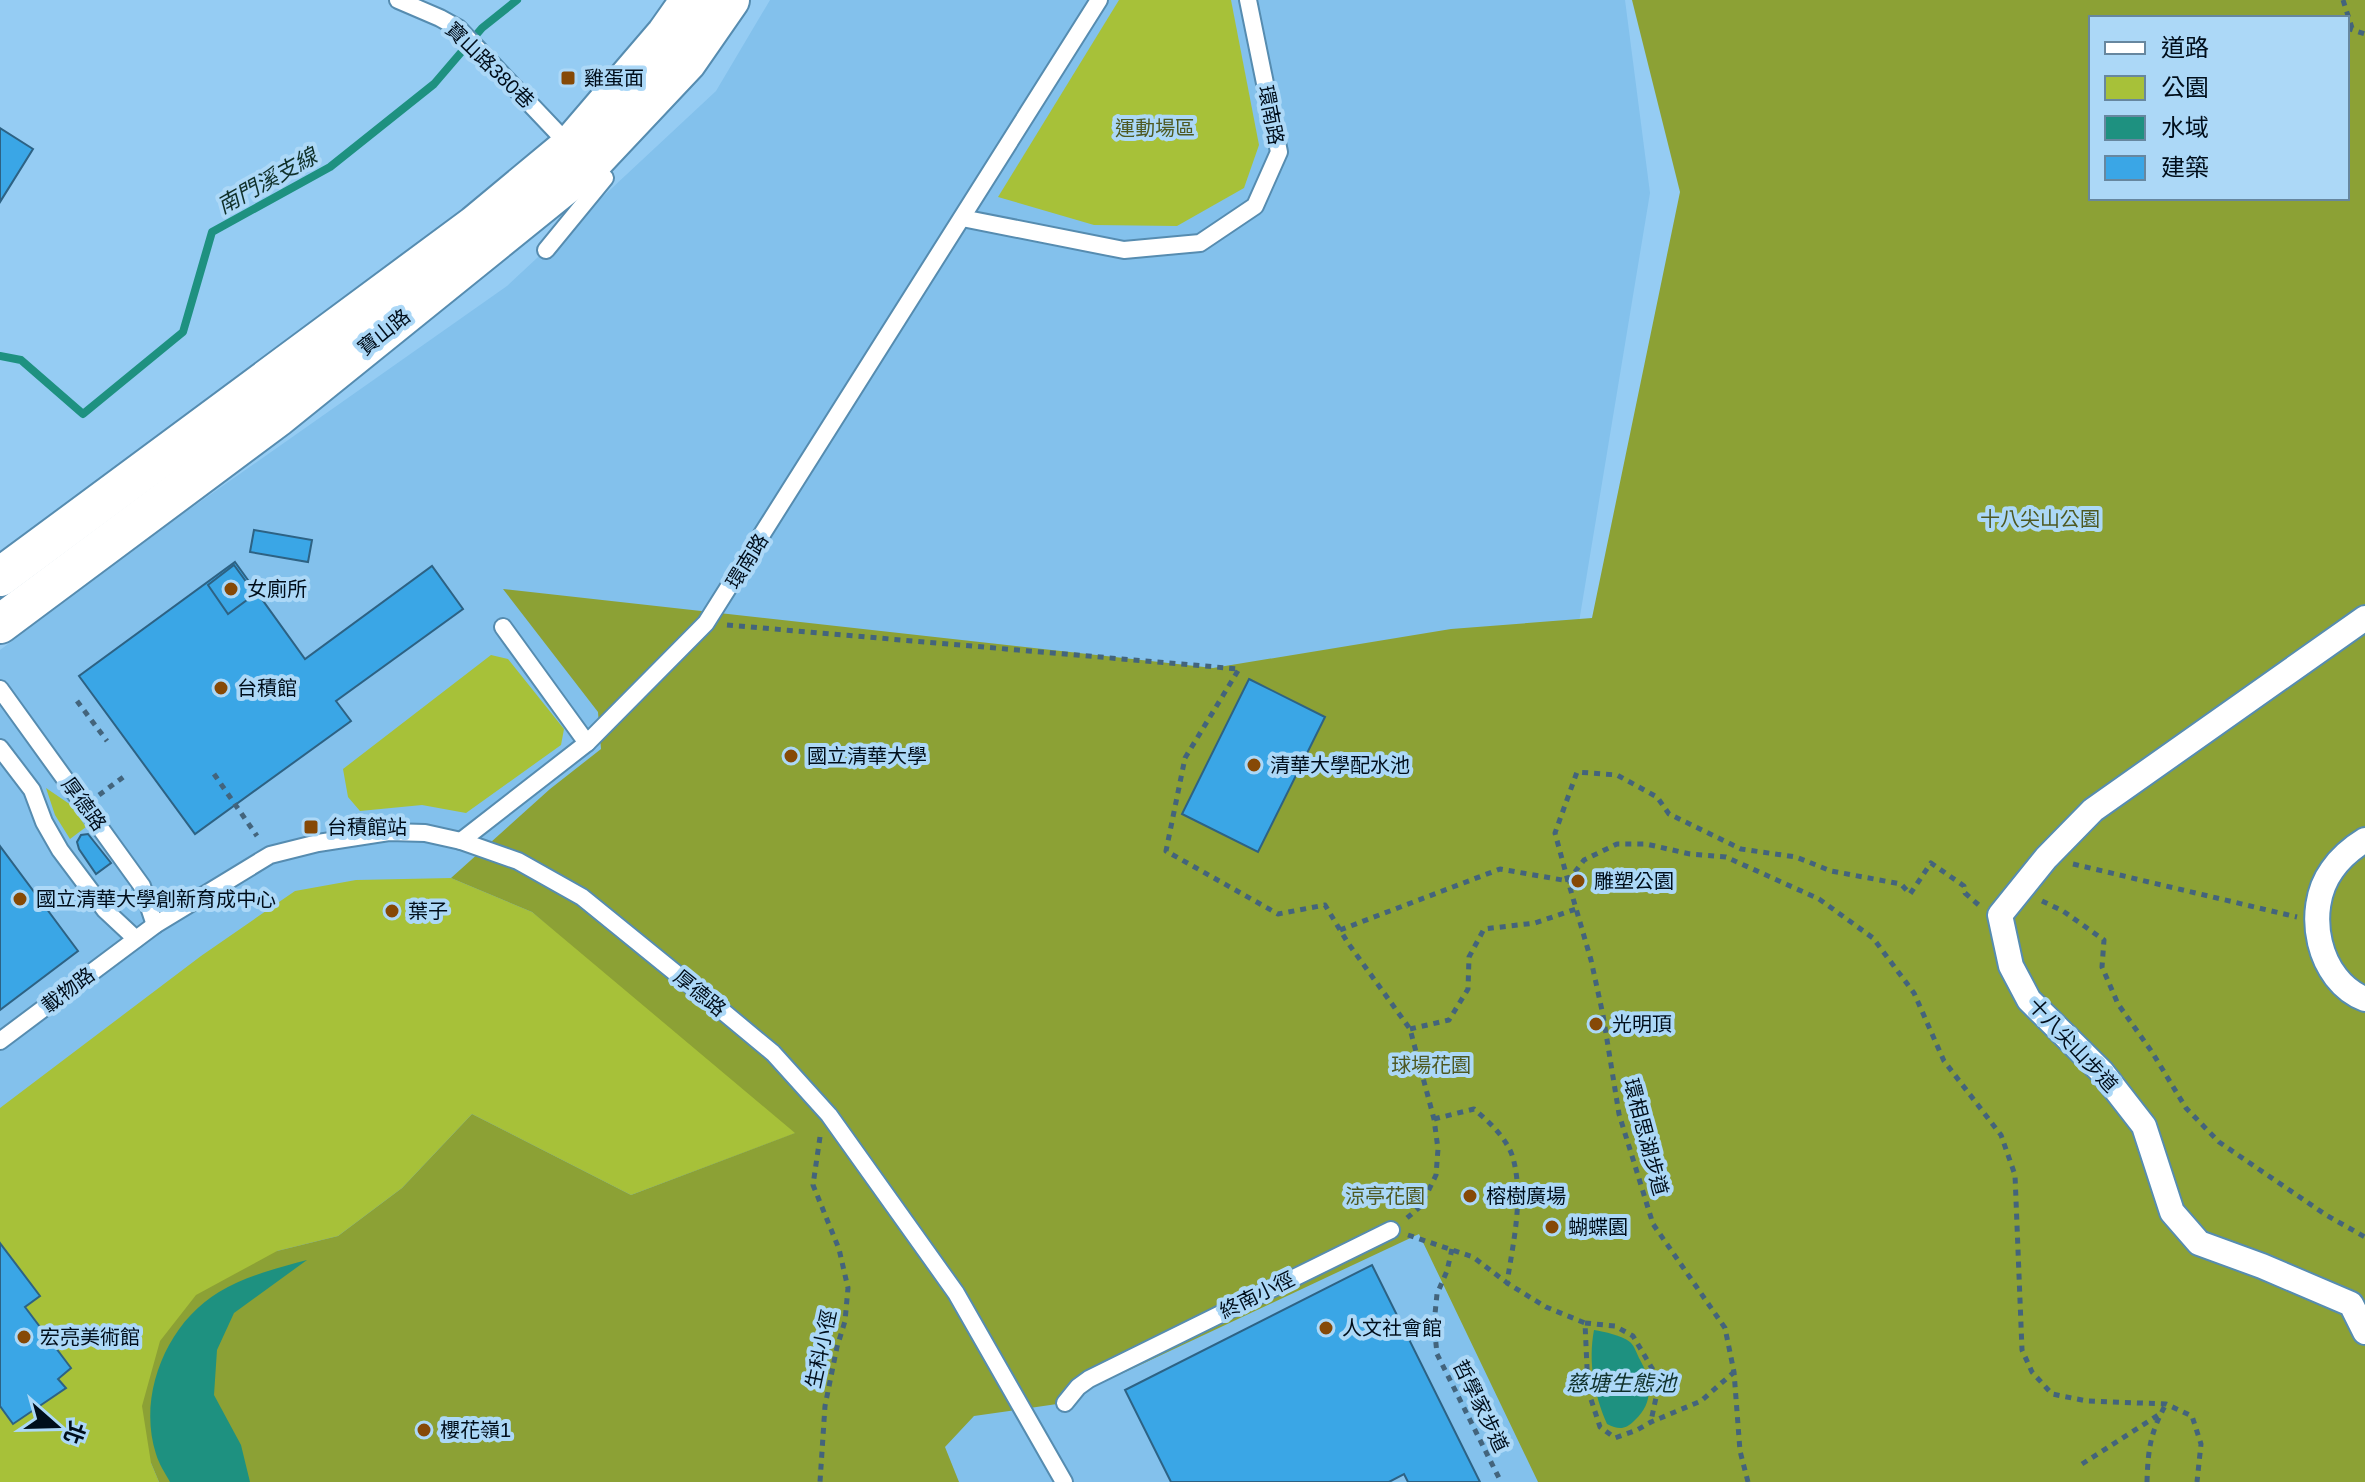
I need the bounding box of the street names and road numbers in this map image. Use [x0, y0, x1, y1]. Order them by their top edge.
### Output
street label: 寶山路380巷 [442, 18, 538, 112]
street label: 環南路 [1254, 83, 1288, 147]
street label: 寶山路 [354, 305, 414, 359]
street label: 環南路 [722, 530, 772, 592]
street label: 厚德路 [57, 773, 111, 835]
street label: 載物路 [37, 963, 99, 1017]
street label: 厚德路 [670, 966, 730, 1020]
street label: 十八尖山步道 [2024, 994, 2122, 1096]
street label: 環相思湖步道 [1620, 1076, 1672, 1198]
street label: 終南小徑 [1216, 1268, 1298, 1322]
street label: 生科小徑 [802, 1308, 840, 1390]
street label: 哲學家步道 [1449, 1356, 1513, 1456]

